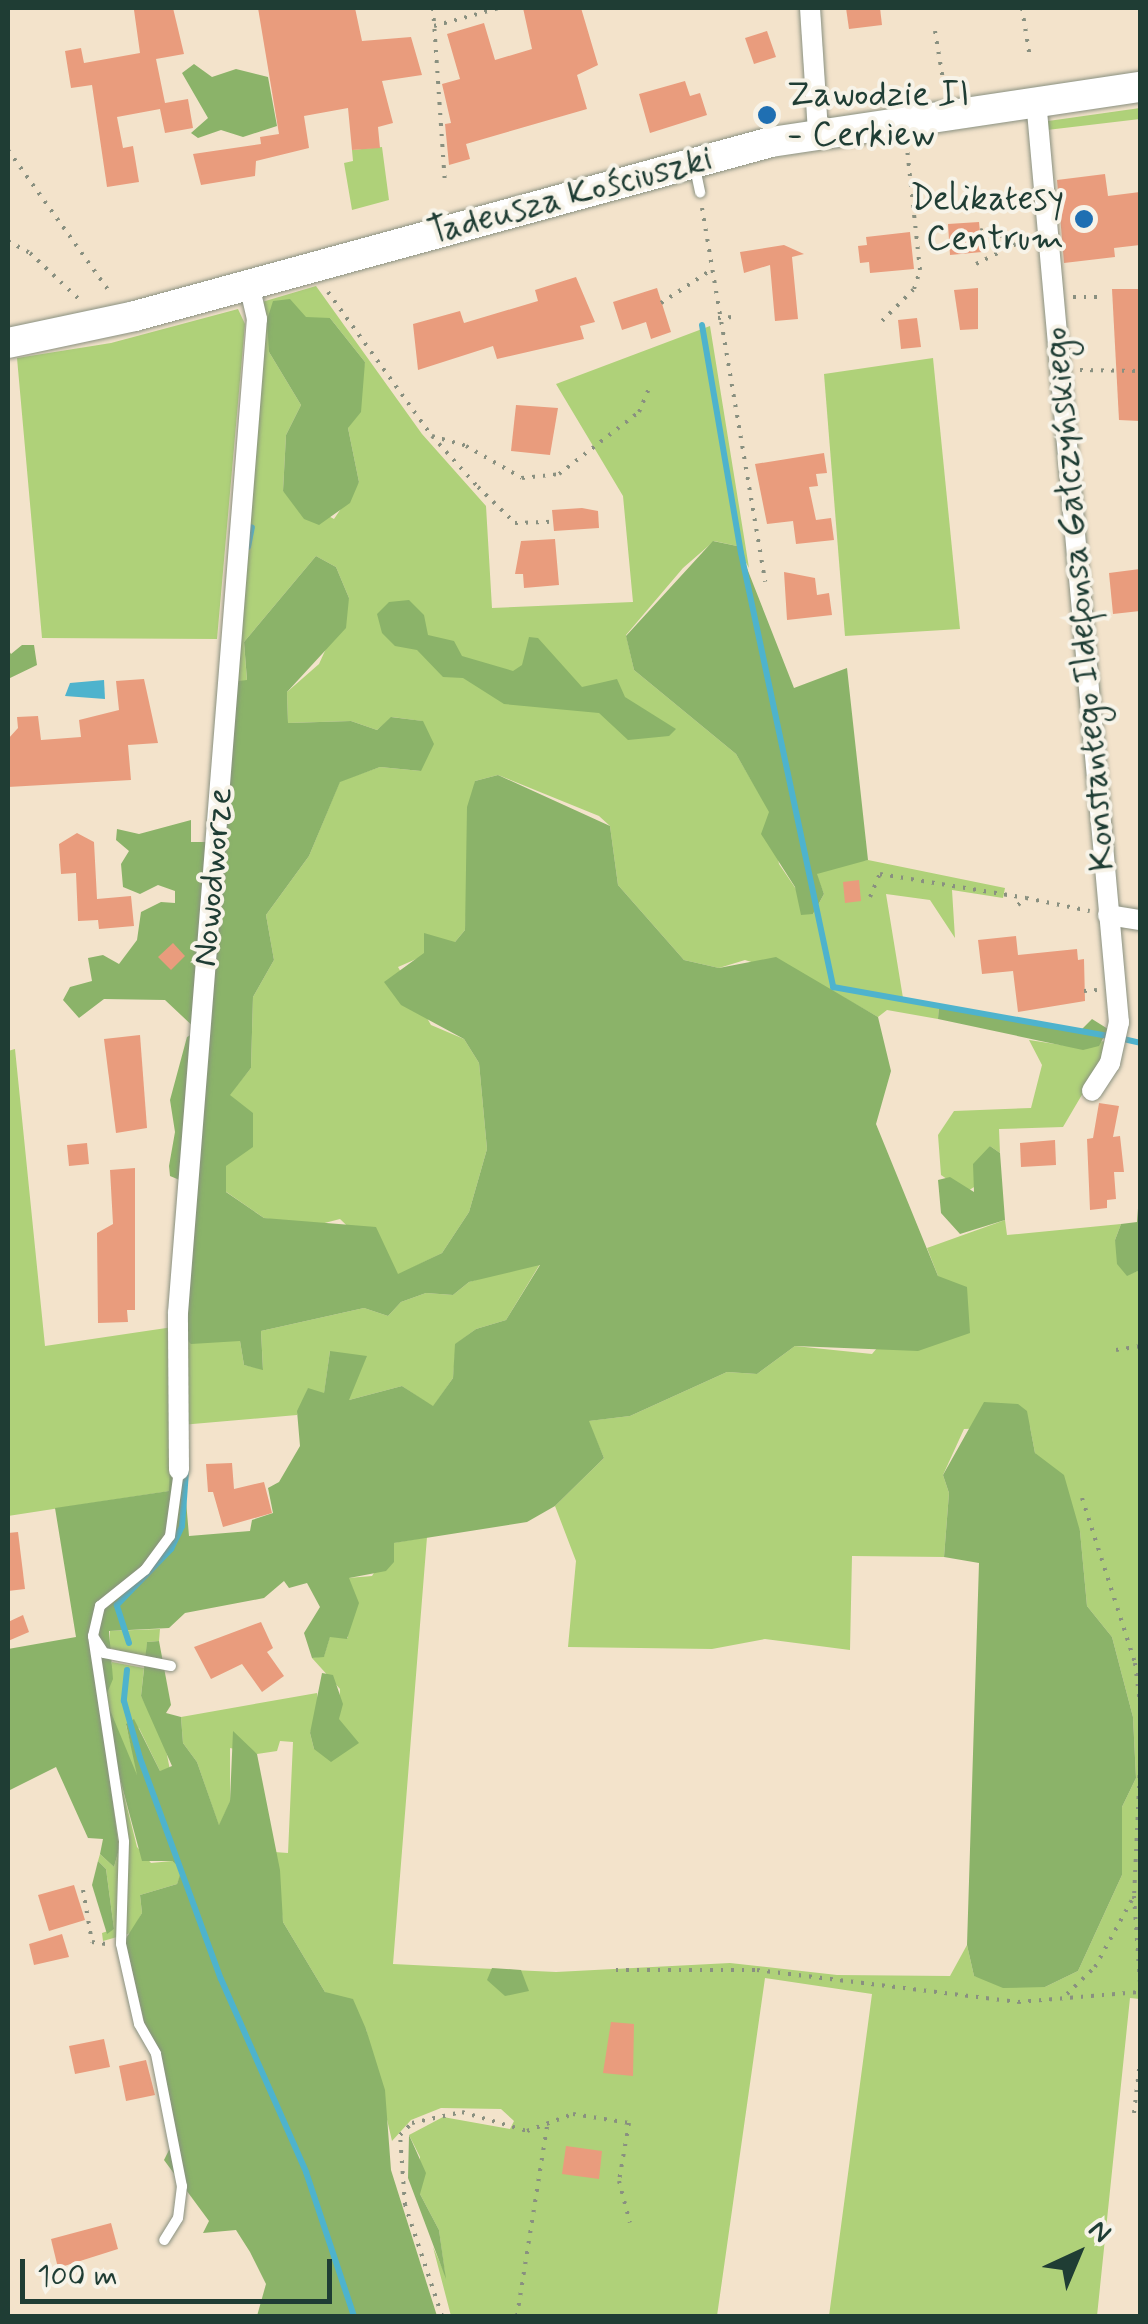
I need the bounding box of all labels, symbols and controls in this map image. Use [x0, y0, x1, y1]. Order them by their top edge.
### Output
place label: Zawodzie II - Cerkiew [787, 74, 977, 156]
marker: Zawodzie II - Cerkiew [756, 104, 778, 126]
street label: Tadeusza Kościuszki [422, 138, 718, 254]
place label: Delikatesy Centrum [910, 178, 1064, 260]
marker: Delikatesy Centrum [1073, 208, 1095, 230]
street label: Konstantego Ildefonsa Gałczyńskiego [1035, 326, 1125, 872]
street label: Nowodworze [184, 786, 242, 968]
north arrow [1028, 2204, 1128, 2304]
text: N [1080, 2212, 1119, 2252]
scale bar [25, 2239, 338, 2301]
text: 100 m [37, 2257, 118, 2296]

